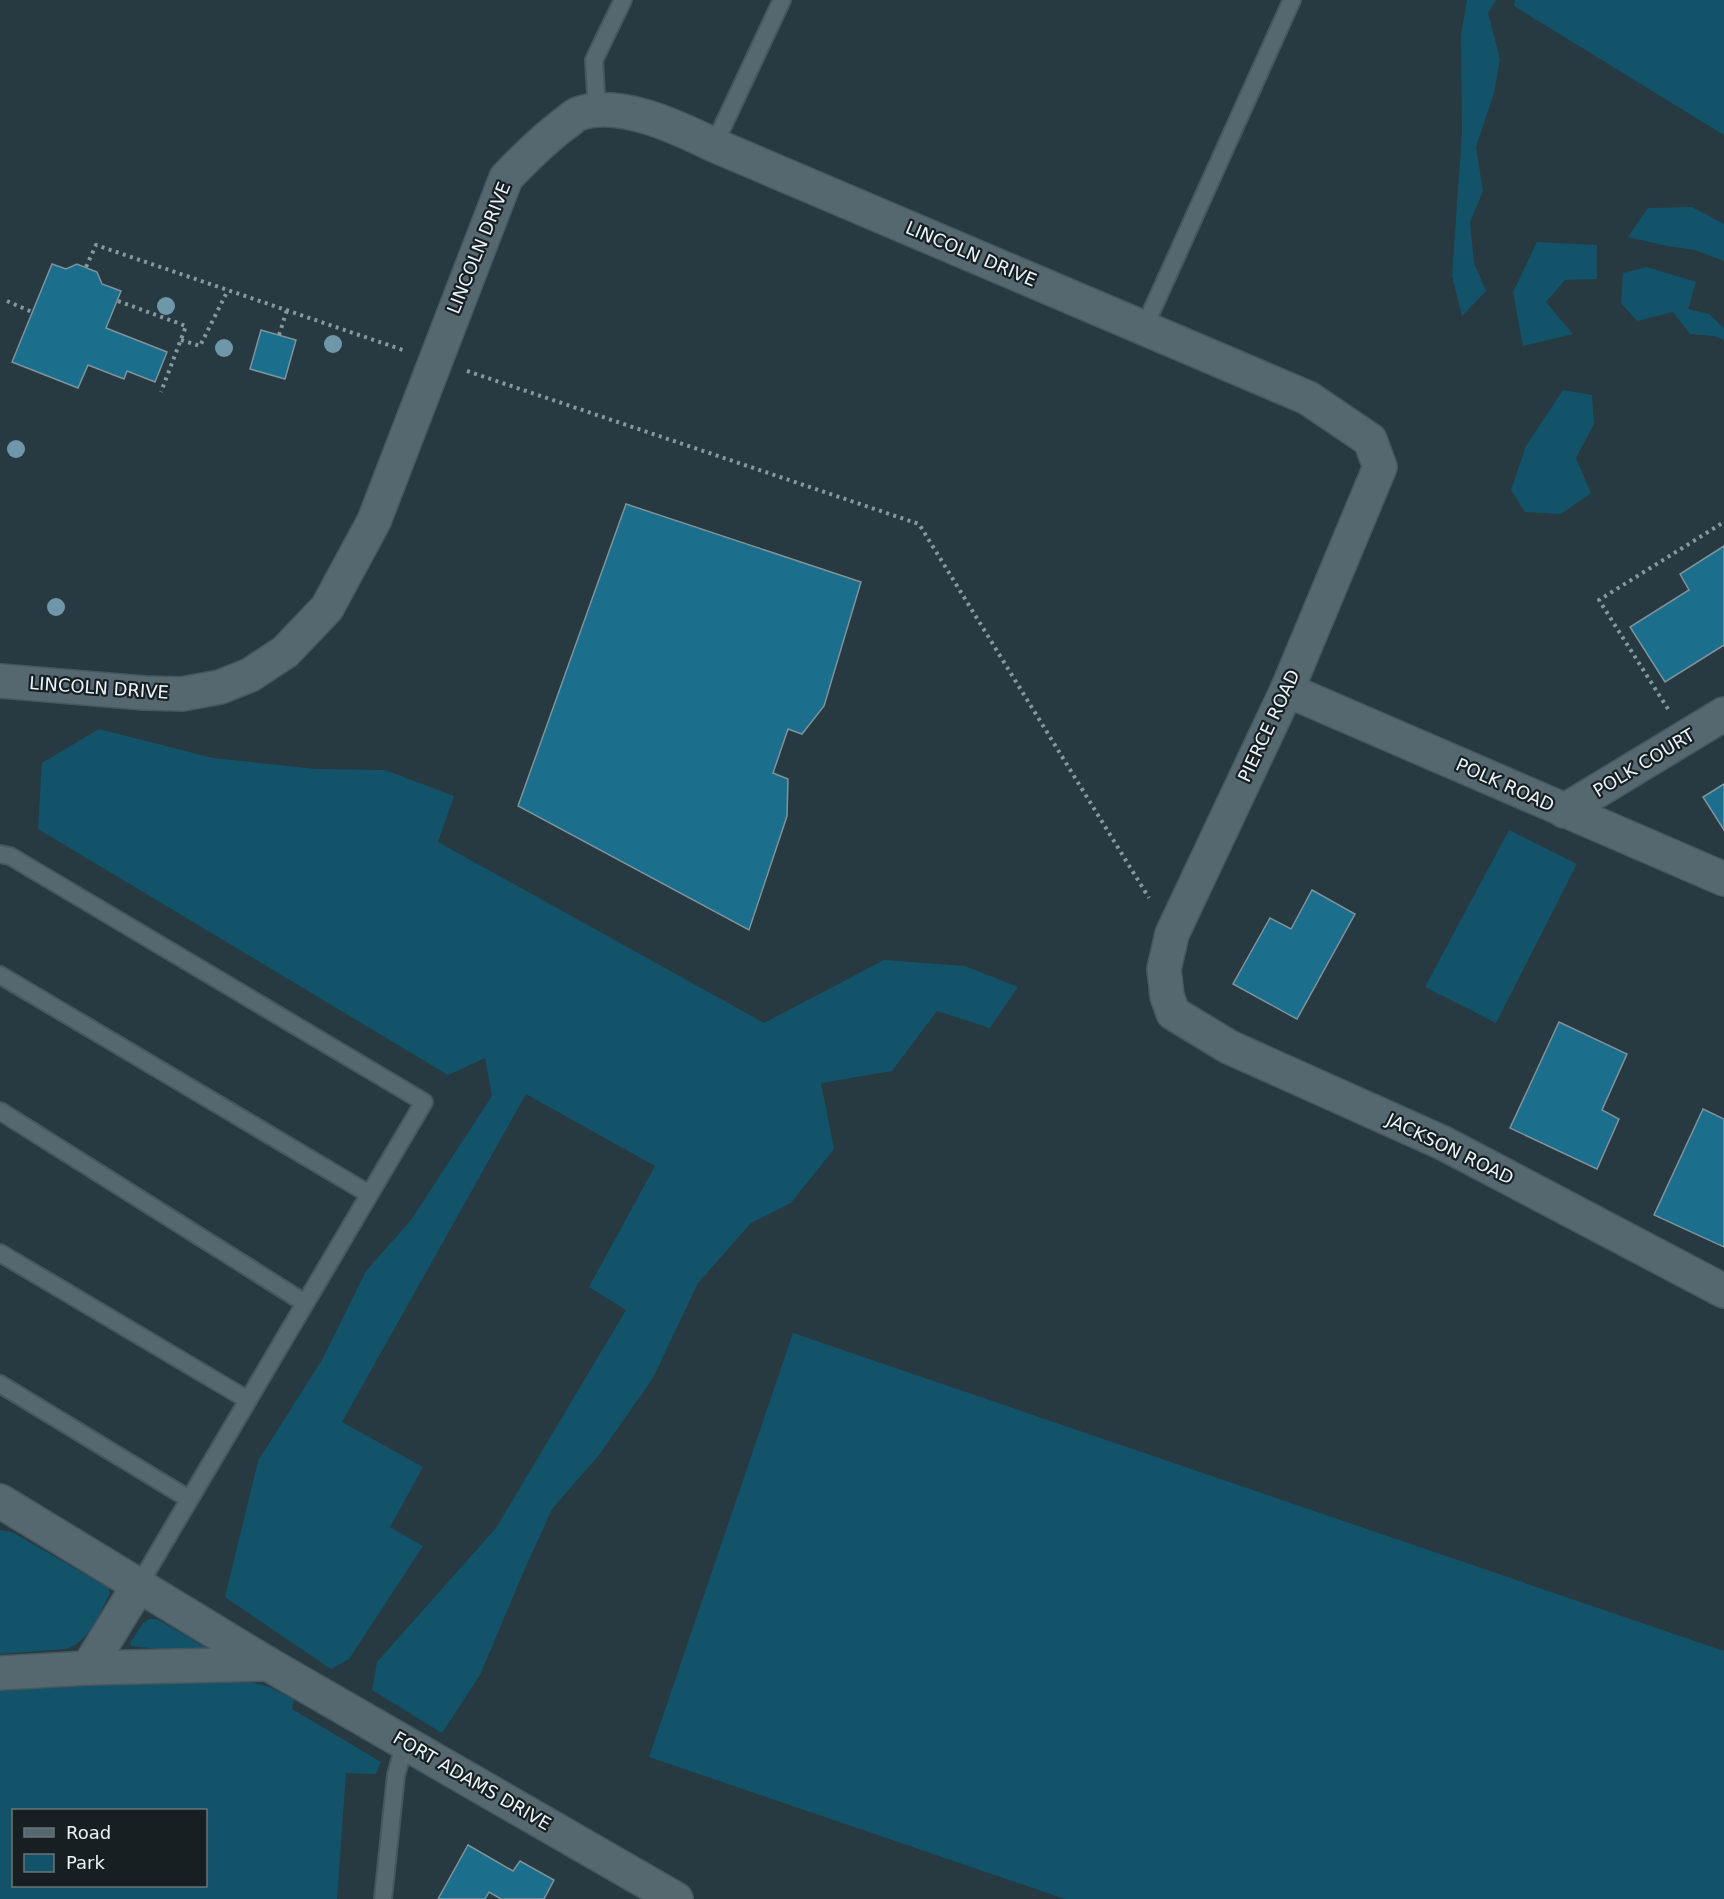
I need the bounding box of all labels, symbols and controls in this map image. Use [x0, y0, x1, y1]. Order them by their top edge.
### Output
street label: LINCOLN DRIVE [443, 179, 515, 317]
street label: LINCOLN DRIVE [903, 216, 1040, 291]
street label: PIERCE ROAD [1233, 666, 1304, 785]
street label: LINCOLN DRIVE [28, 672, 170, 703]
street label: POLK COURT [1589, 724, 1699, 801]
street label: POLK ROAD [1453, 754, 1557, 816]
street label: JACKSON ROAD [1382, 1108, 1517, 1188]
street label: FORT ADAMS DRIVE [390, 1727, 555, 1834]
legend [12, 1809, 207, 1887]
text: Road [66, 1822, 111, 1843]
text: Park [66, 1852, 105, 1873]

